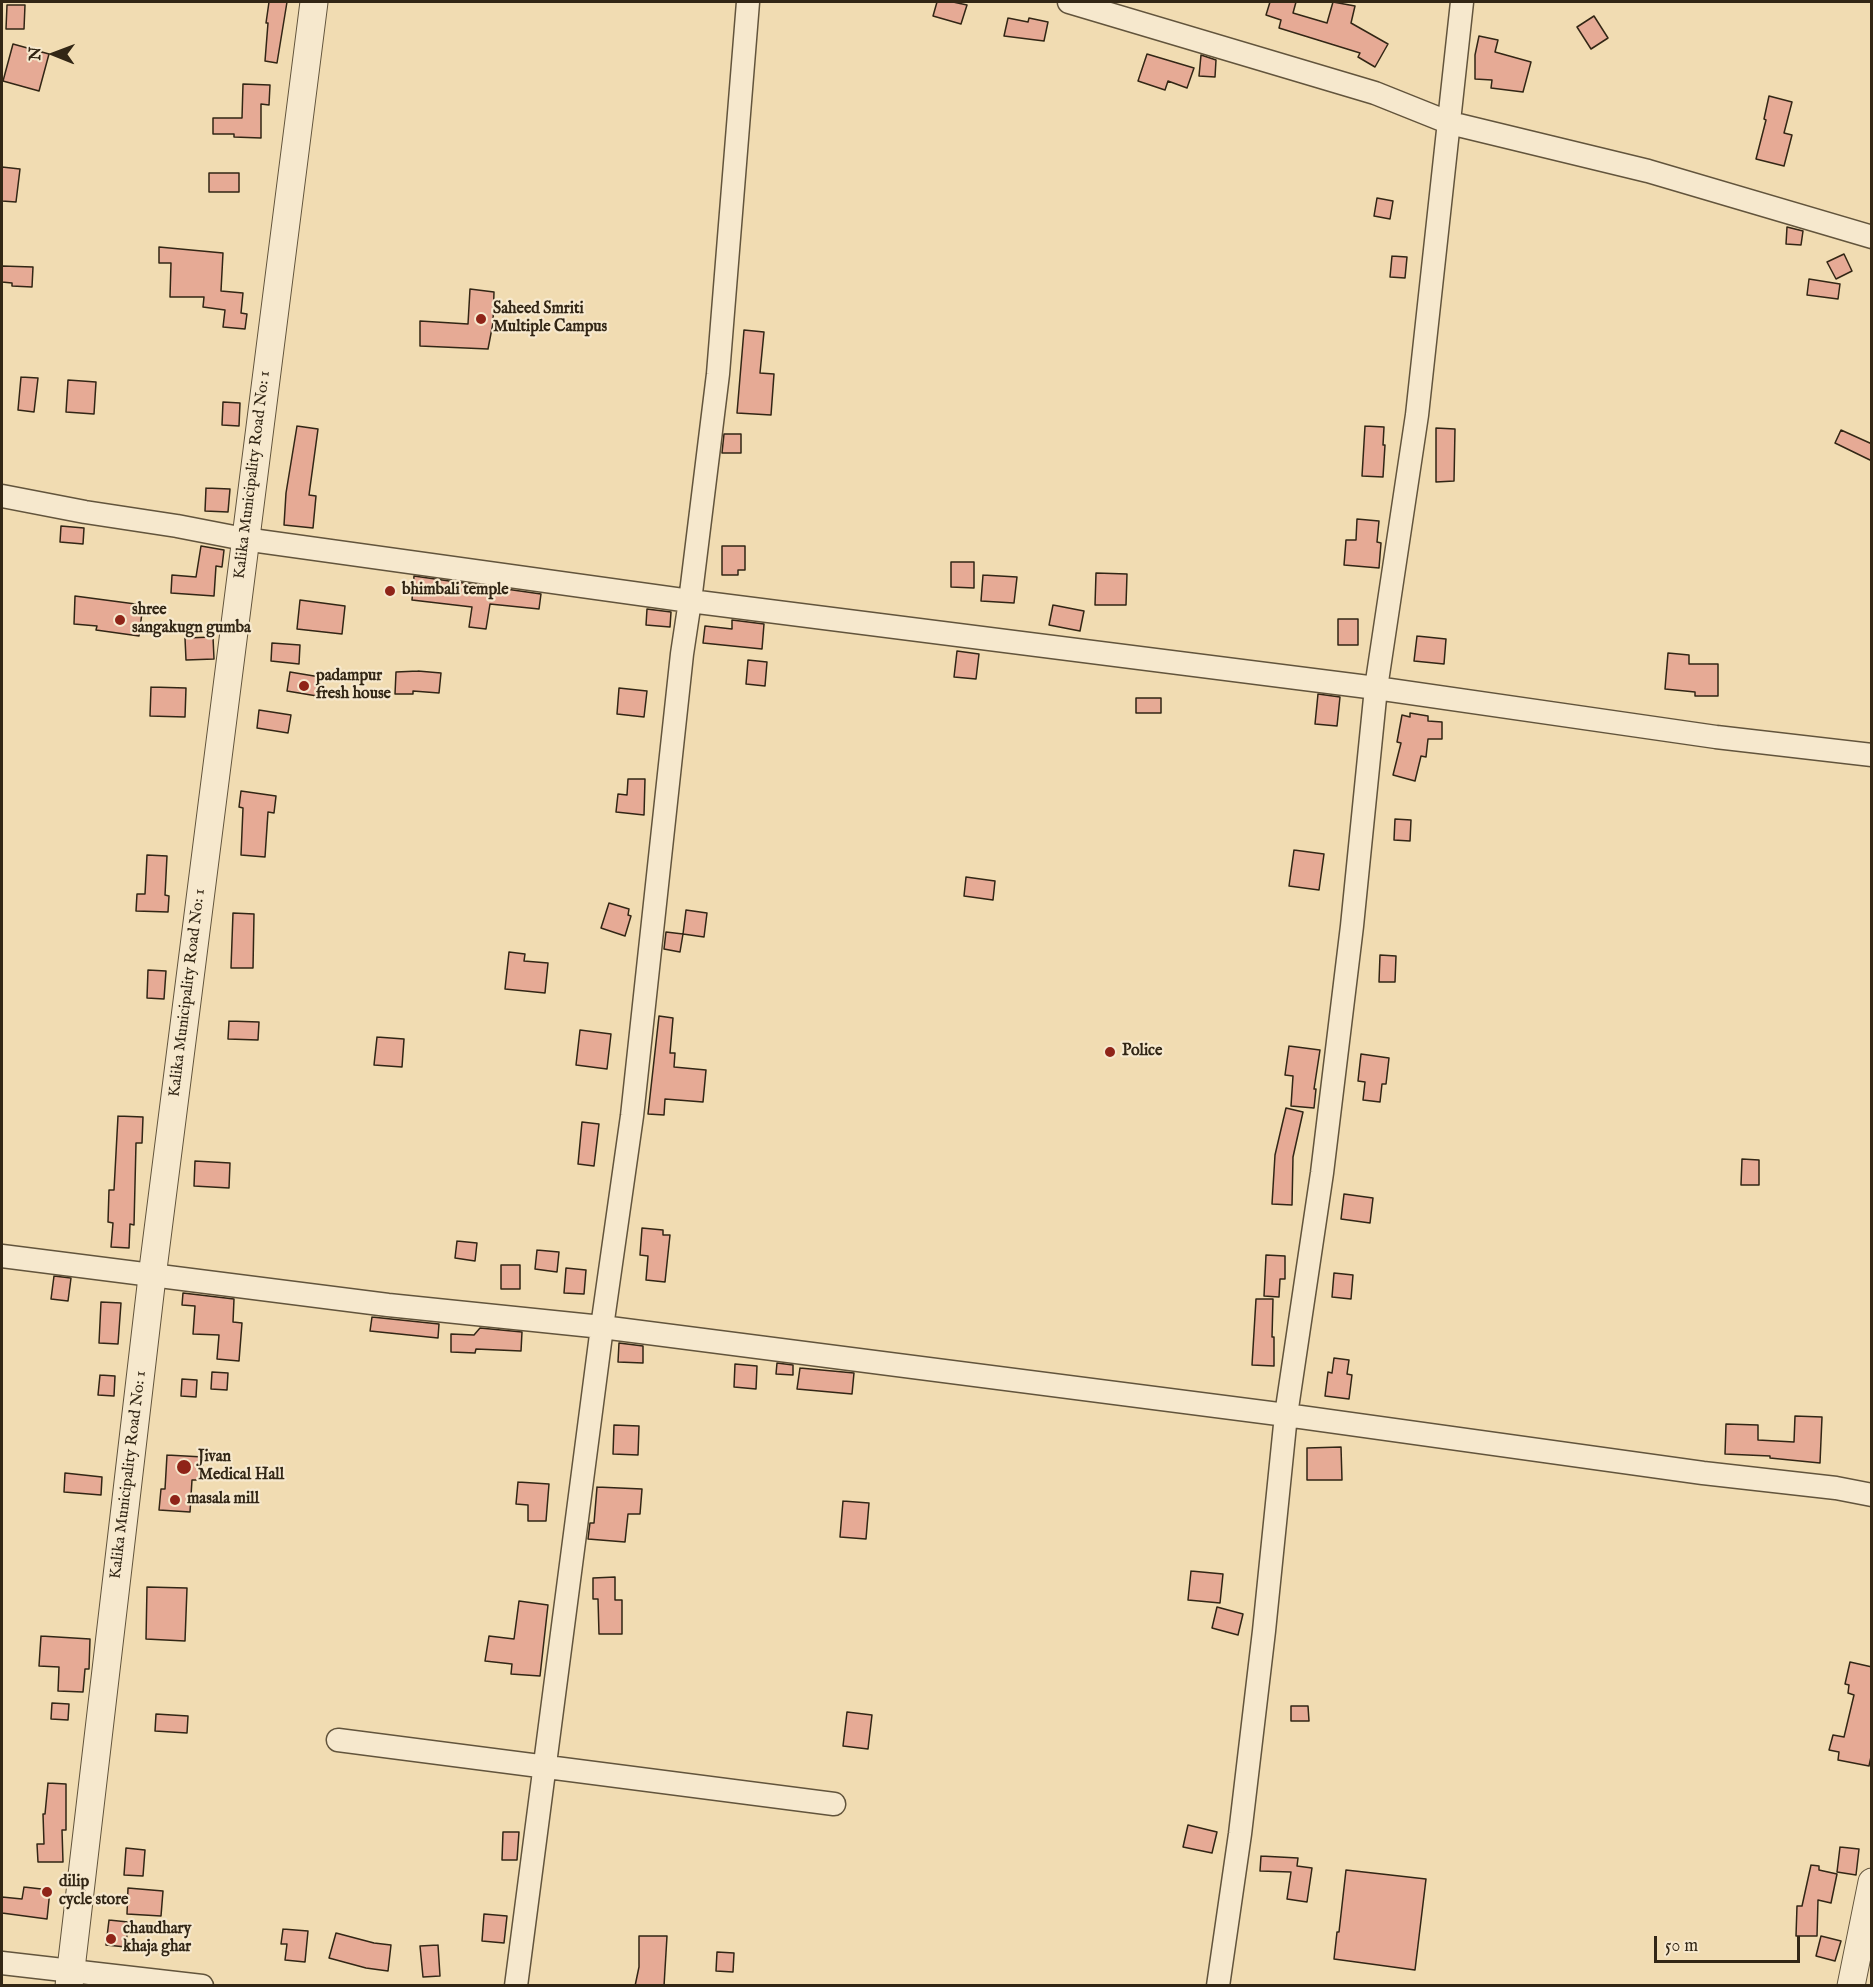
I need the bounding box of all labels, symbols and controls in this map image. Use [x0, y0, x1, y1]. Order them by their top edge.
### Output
north arrow [24, 24, 84, 84]
text: N [26, 47, 46, 61]
place label: Saheed Smriti Multiple Campus [493, 300, 607, 338]
marker: Saheed Smriti Multiple Campus [474, 312, 488, 326]
street label: Kalika Municipality Road No: 1 [231, 370, 275, 580]
place label: bhimbali temple [402, 581, 509, 601]
marker: bhimbali temple [383, 584, 397, 598]
place label: shree sangakugn gumba [132, 601, 251, 639]
marker: shree sangakugn gumba [113, 613, 127, 627]
place label: padampur fresh house [316, 667, 391, 705]
marker: padampur fresh house [297, 679, 311, 693]
street label: Kalika Municipality Road No: 1 [166, 888, 210, 1098]
place label: Police [1122, 1042, 1162, 1062]
marker: Police [1103, 1045, 1117, 1059]
street label: Kalika Municipality Road No: 1 [107, 1370, 151, 1580]
place label: Jivan Medical Hall [198, 1448, 284, 1486]
marker: Jivan Medical Hall [175, 1458, 193, 1476]
place label: masala mill [187, 1490, 259, 1510]
marker: masala mill [168, 1493, 182, 1507]
place label: dilip cycle store [59, 1873, 128, 1911]
marker: dilip cycle store [40, 1885, 54, 1899]
place label: chaudhary khaja ghar [123, 1920, 191, 1958]
scale bar [1657, 1924, 1802, 1962]
marker: chaudhary khaja ghar [104, 1932, 118, 1946]
text: 50 m [1665, 1935, 1698, 1958]

